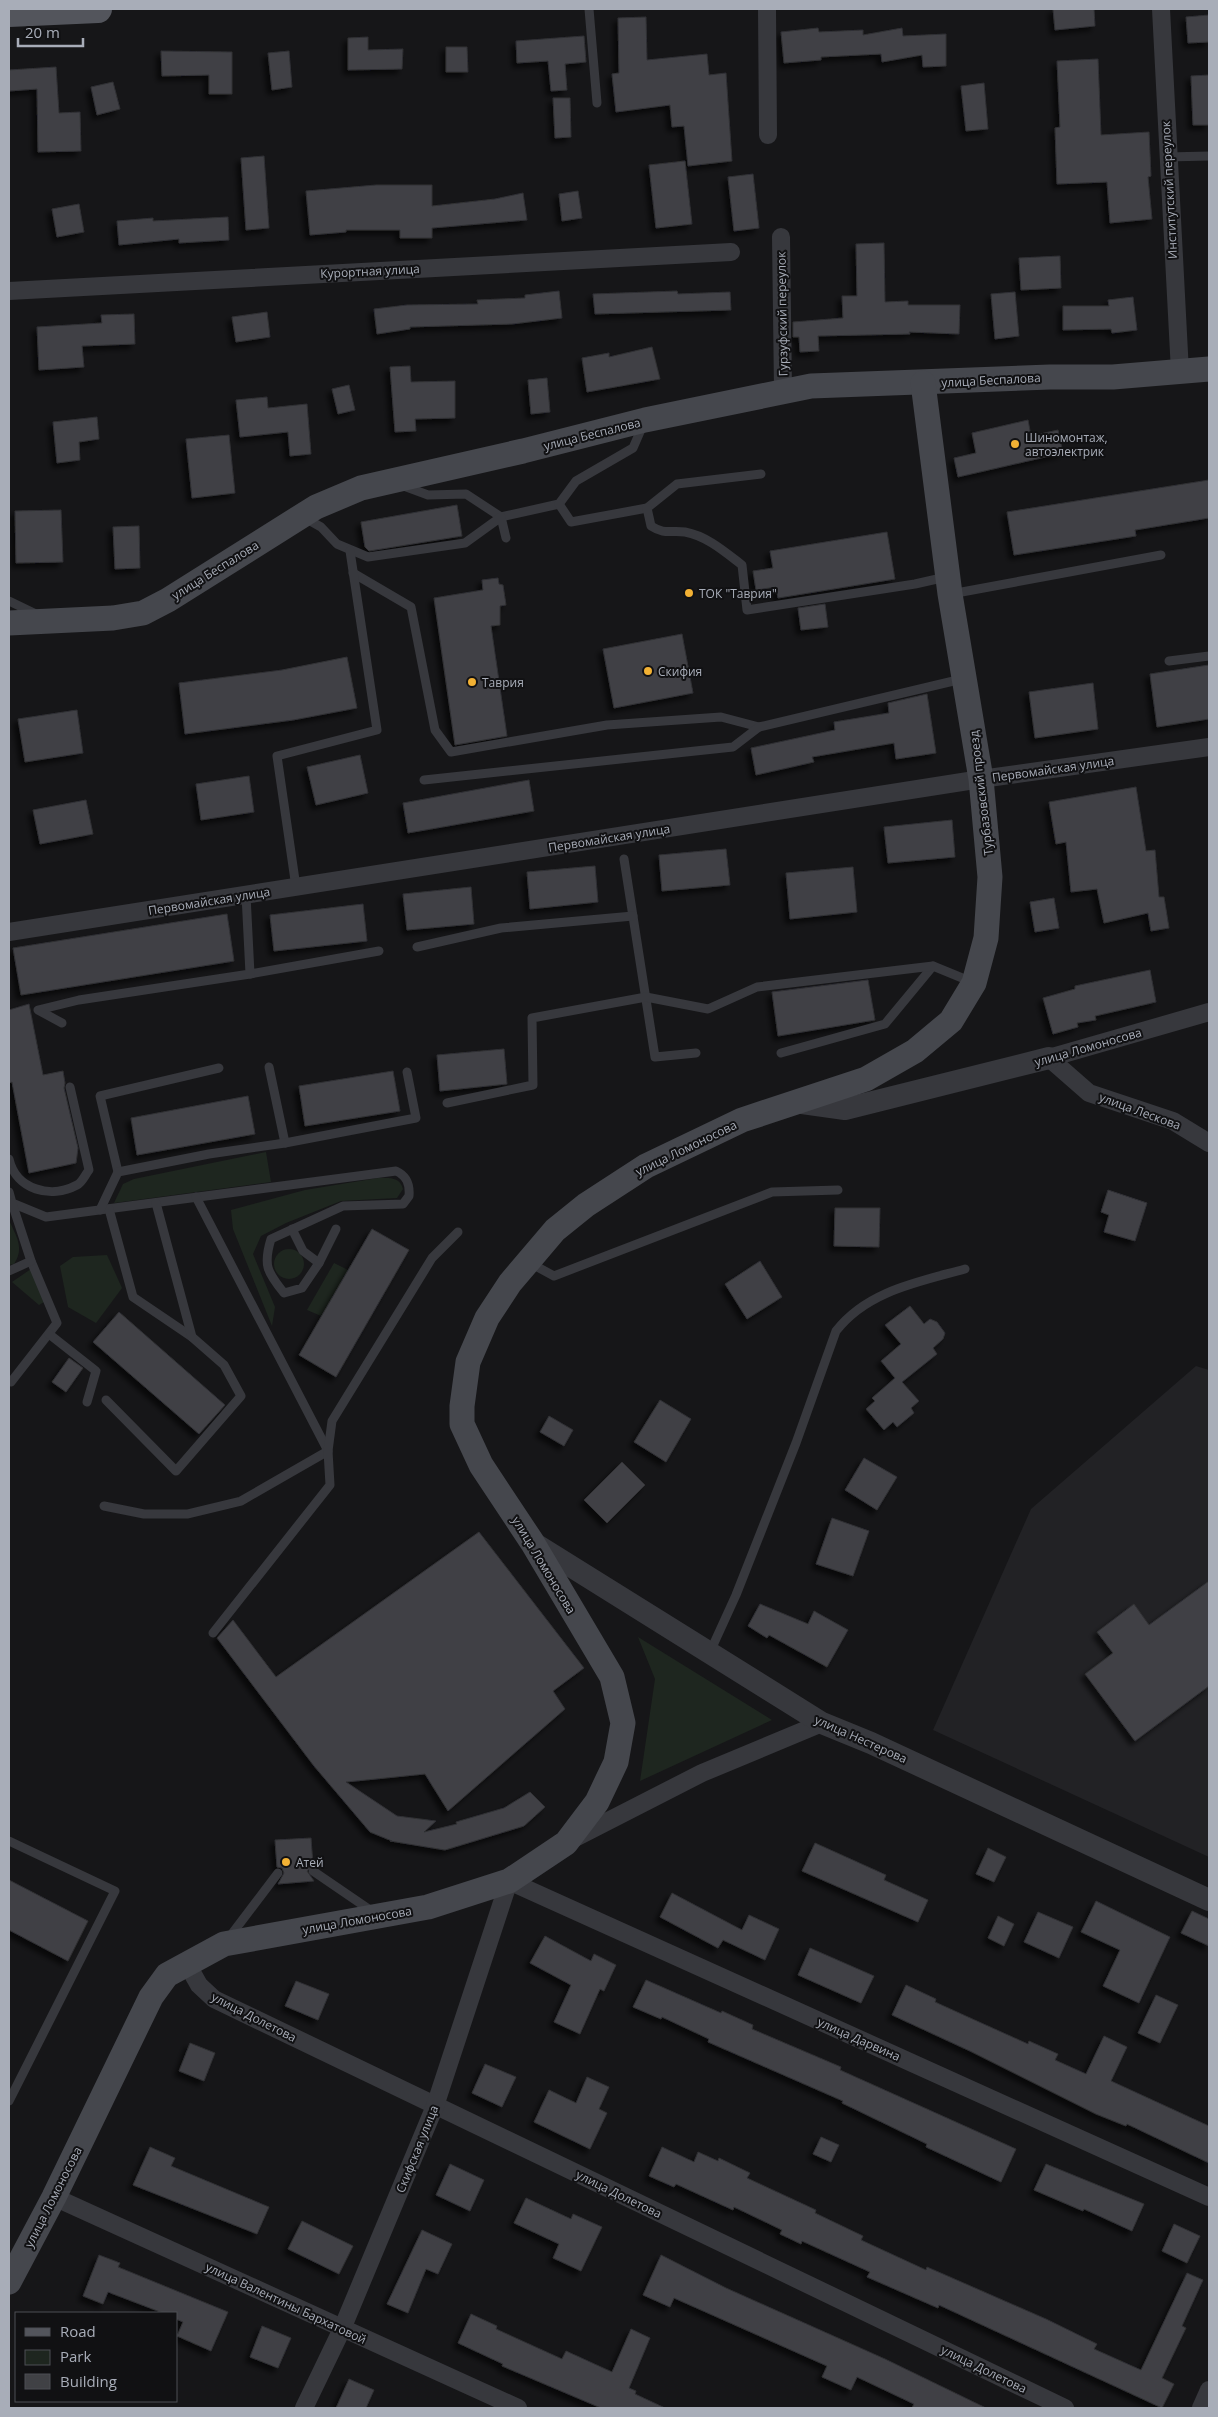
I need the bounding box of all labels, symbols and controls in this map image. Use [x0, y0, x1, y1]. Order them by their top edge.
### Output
scale bar [18, 15, 82, 47]
text: 20 m [25, 22, 60, 42]
street label: Институтский переулок [1157, 120, 1181, 259]
street label: Гурзуфский переулок [772, 251, 792, 377]
street label: Курортная улица [320, 260, 420, 282]
street label: улица Беспалова [941, 369, 1041, 391]
street label: улица Беспалова [542, 414, 642, 454]
place label: Шиномонтаж, автоэлектрик [1025, 429, 1108, 460]
marker: Шиномонтаж, автоэлектрик [1009, 438, 1021, 450]
street label: улица Беспалова [168, 536, 262, 604]
place label: ТОК "Таврия" [699, 585, 777, 602]
marker: ТОК "Таврия" [683, 587, 695, 599]
place label: Скифия [658, 663, 702, 680]
marker: Скифия [642, 665, 654, 677]
place label: Таврия [482, 674, 524, 691]
marker: Таврия [466, 676, 478, 688]
street label: Турбазовский проезд [965, 730, 997, 856]
street label: Первомайская улица [991, 752, 1115, 786]
street label: Первомайская улица [547, 820, 671, 856]
street label: Первомайская улица [147, 883, 271, 919]
street label: улица Ломоносова [1032, 1024, 1144, 1070]
street label: улица Лескова [1097, 1088, 1183, 1134]
street label: улица Ломоносова [632, 1116, 740, 1180]
street label: улица Ломоносова [508, 1513, 580, 1617]
street label: улица Нестерова [812, 1711, 910, 1767]
place label: Атей [296, 1854, 324, 1871]
marker: Атей [280, 1856, 292, 1868]
street label: улица Ломоносова [301, 1902, 413, 1938]
street label: улица Долетова [209, 1988, 299, 2046]
street label: улица Дарвина [815, 2013, 903, 2065]
street label: Скифская улица [392, 2103, 442, 2195]
street label: улица Ломоносова [20, 2144, 86, 2250]
street label: улица Долетова [573, 2166, 665, 2222]
street label: улица Валентины Бархатовой [203, 2258, 369, 2348]
legend [15, 2312, 178, 2402]
text: Road [60, 2321, 96, 2341]
street label: улица Долетова [938, 2341, 1030, 2397]
text: Park [60, 2346, 91, 2366]
text: Building [60, 2371, 117, 2391]

